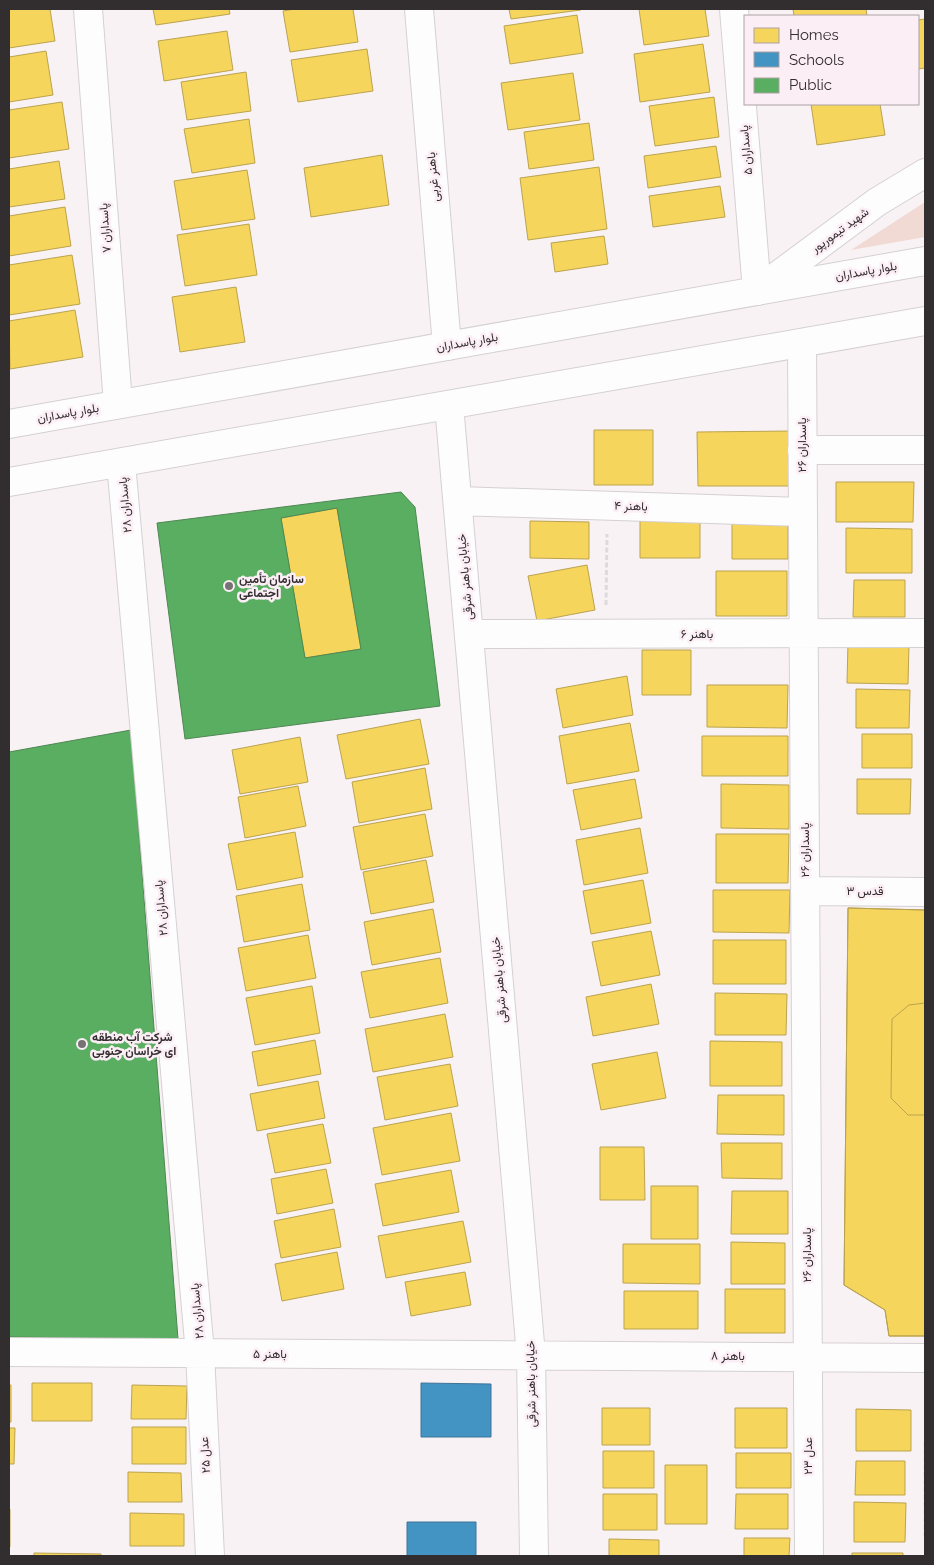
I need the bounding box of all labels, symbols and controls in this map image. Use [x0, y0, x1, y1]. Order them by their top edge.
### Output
legend [744, 15, 919, 105]
text: Homes [789, 26, 839, 44]
text: Schools [789, 51, 844, 69]
text: Public [789, 76, 832, 94]
street label: پاسداران ۵ [737, 124, 756, 175]
street label: باهنر غربی [424, 151, 443, 202]
street label: پاسداران ۷ [96, 202, 115, 253]
street label: شهید تیمورپور [808, 205, 872, 257]
street label: بلوار پاسداران [834, 259, 898, 284]
street label: بلوار پاسداران [435, 330, 499, 355]
street label: بلوار پاسداران [36, 401, 100, 426]
street label: پاسداران ۲۶ [795, 417, 810, 472]
street label: پاسداران ۲۸ [116, 476, 135, 534]
street label: باهنر ۴ [614, 498, 648, 515]
street label: خیابان باهنر شرقی [454, 533, 477, 621]
place label: سازمان تأمین اجتماعی [239, 572, 304, 600]
marker: سازمان تأمین اجتماعی [223, 580, 235, 592]
street label: باهنر ۶ [681, 627, 713, 642]
street label: پاسداران ۲۶ [798, 822, 813, 877]
street label: پاسداران ۲۸ [152, 879, 171, 937]
street label: قدس ۳ [846, 884, 884, 899]
street label: خیابان باهنر شرقی [488, 936, 511, 1024]
place label: شرکت آب منطقه ای خراسان جنوبی [92, 1030, 176, 1059]
marker: شرکت آب منطقه ای خراسان جنوبی [76, 1038, 88, 1050]
street label: پاسداران ۲۶ [800, 1227, 815, 1282]
street label: پاسداران ۲۸ [188, 1282, 207, 1340]
street label: خیابان باهنر شرقی [523, 1341, 540, 1427]
street label: باهنر ۵ [253, 1347, 287, 1362]
street label: باهنر ۸ [711, 1349, 745, 1364]
street label: عدل ۲۵ [197, 1436, 214, 1474]
street label: عدل ۲۳ [801, 1437, 816, 1475]

